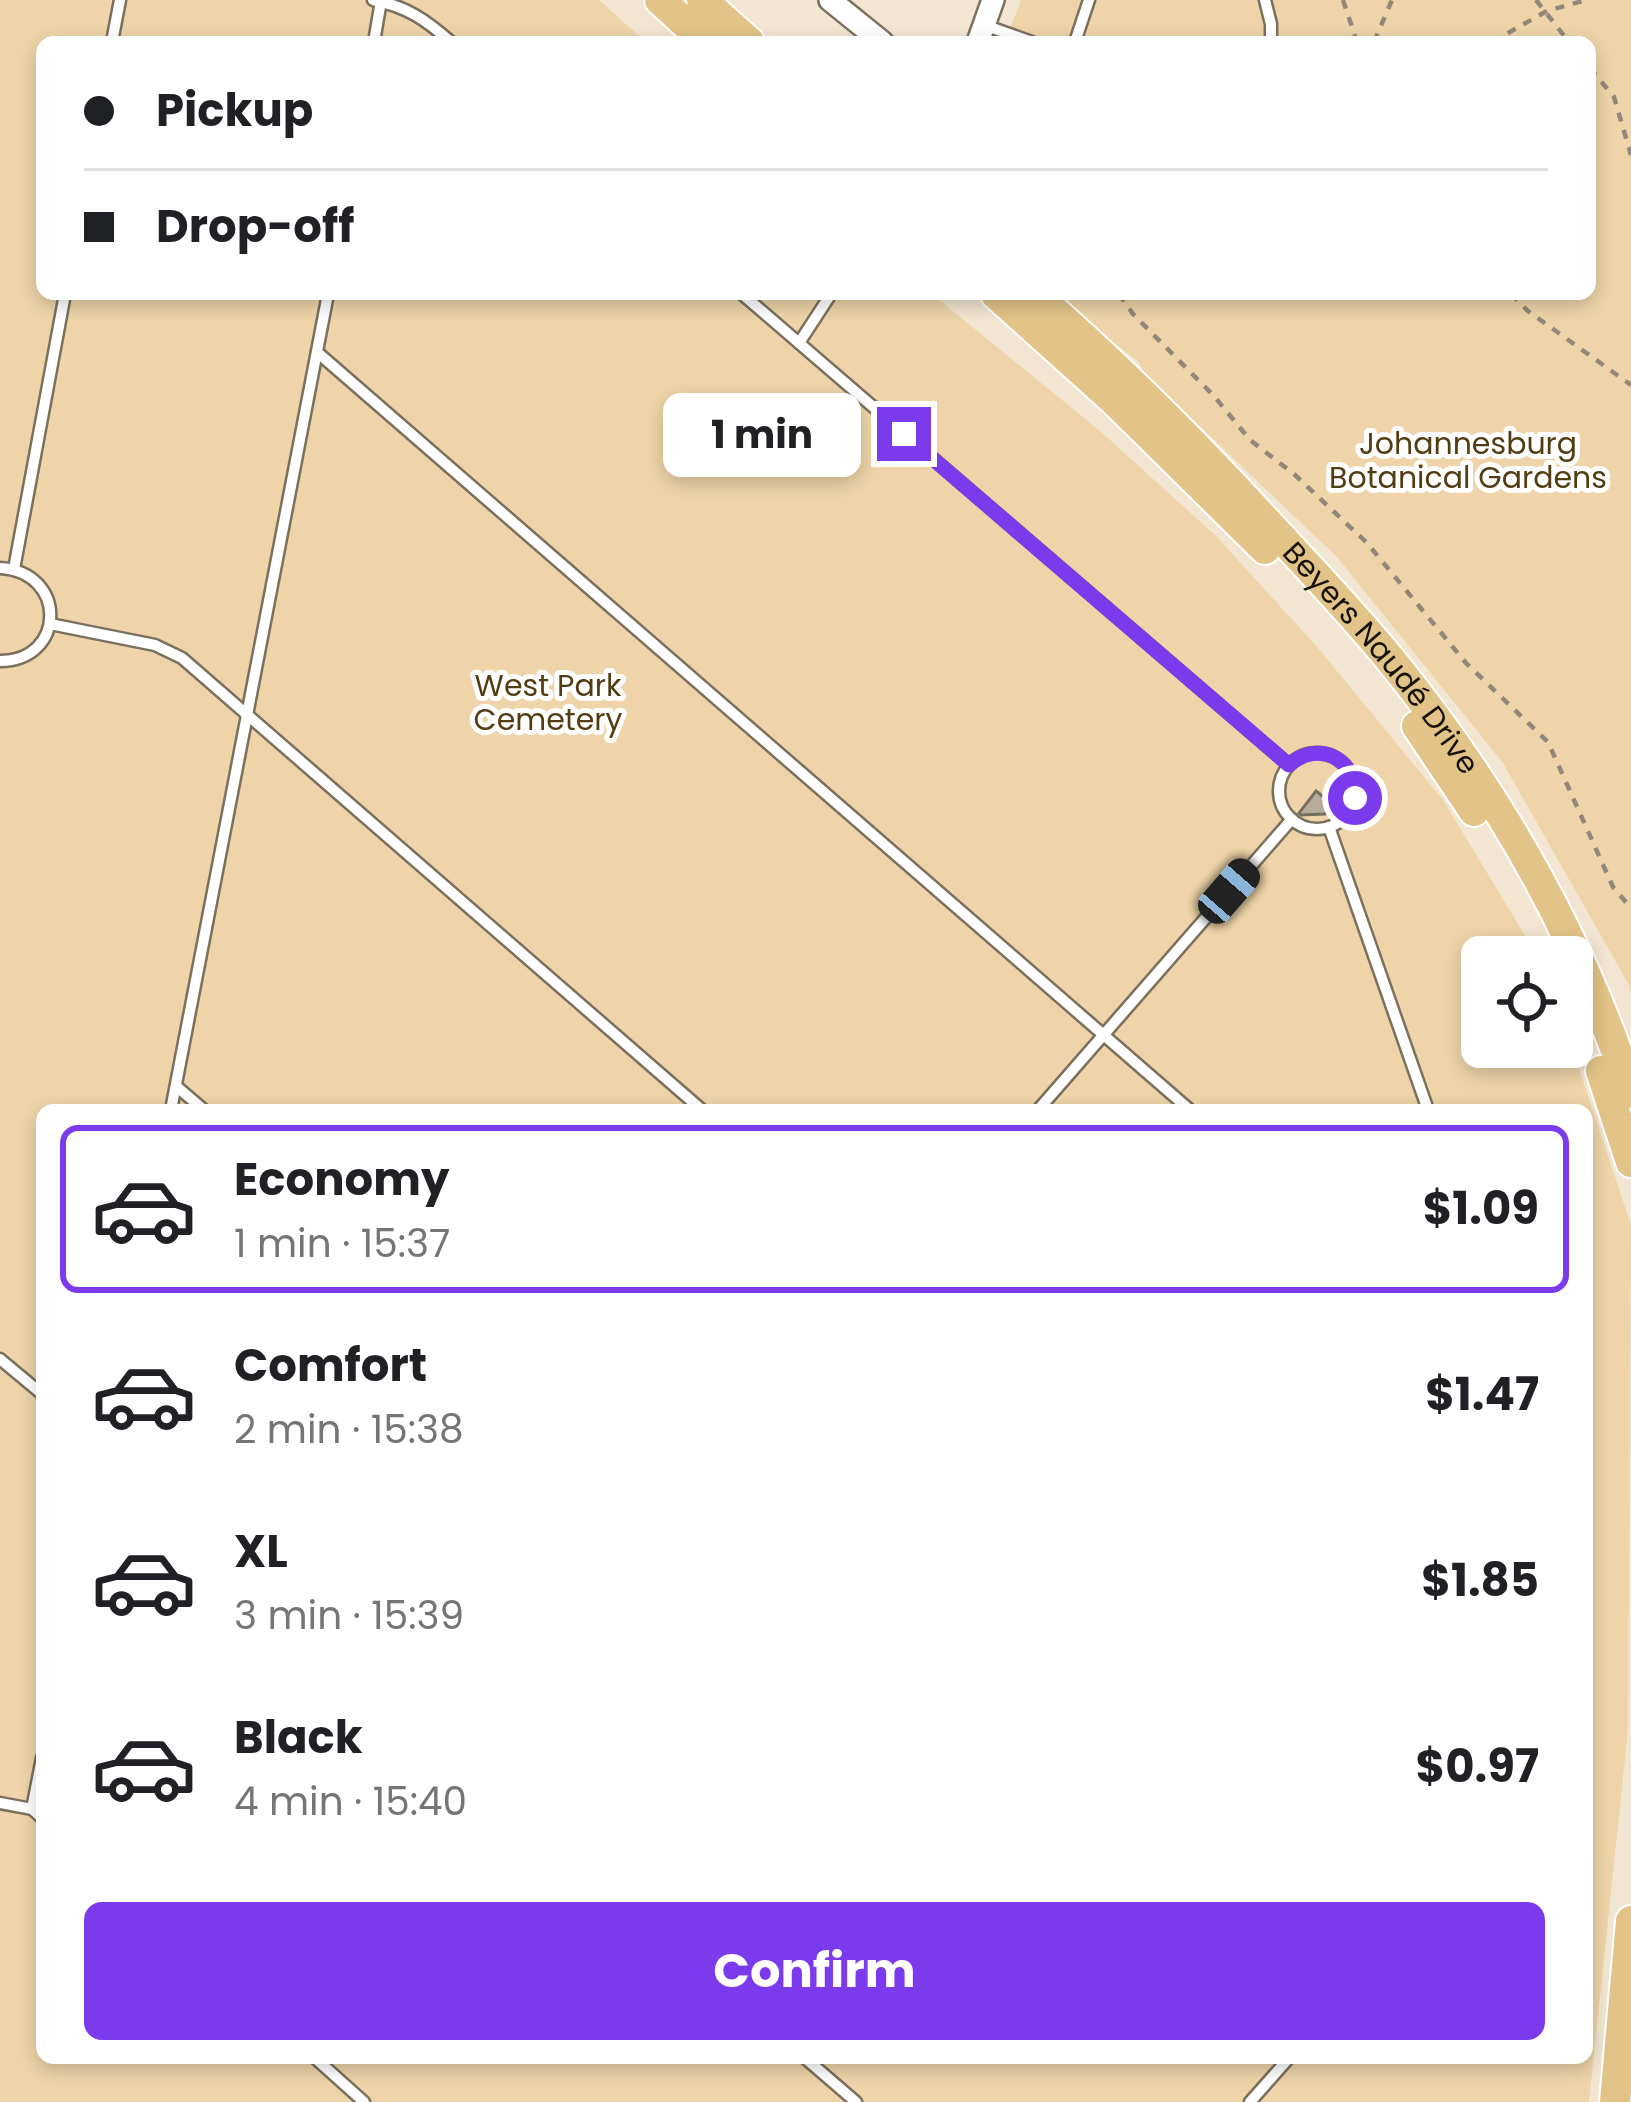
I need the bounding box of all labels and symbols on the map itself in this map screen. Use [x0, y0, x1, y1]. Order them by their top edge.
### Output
callout: 1 min [664, 392, 862, 476]
route end [877, 407, 931, 461]
park label: Johannesburg Botanical Gardens [1329, 422, 1607, 499]
street label: Beyers Naudé Drive [1273, 532, 1490, 783]
park label: West Park Cemetery [474, 664, 623, 741]
route start [1328, 771, 1382, 825]
car [1192, 852, 1266, 930]

